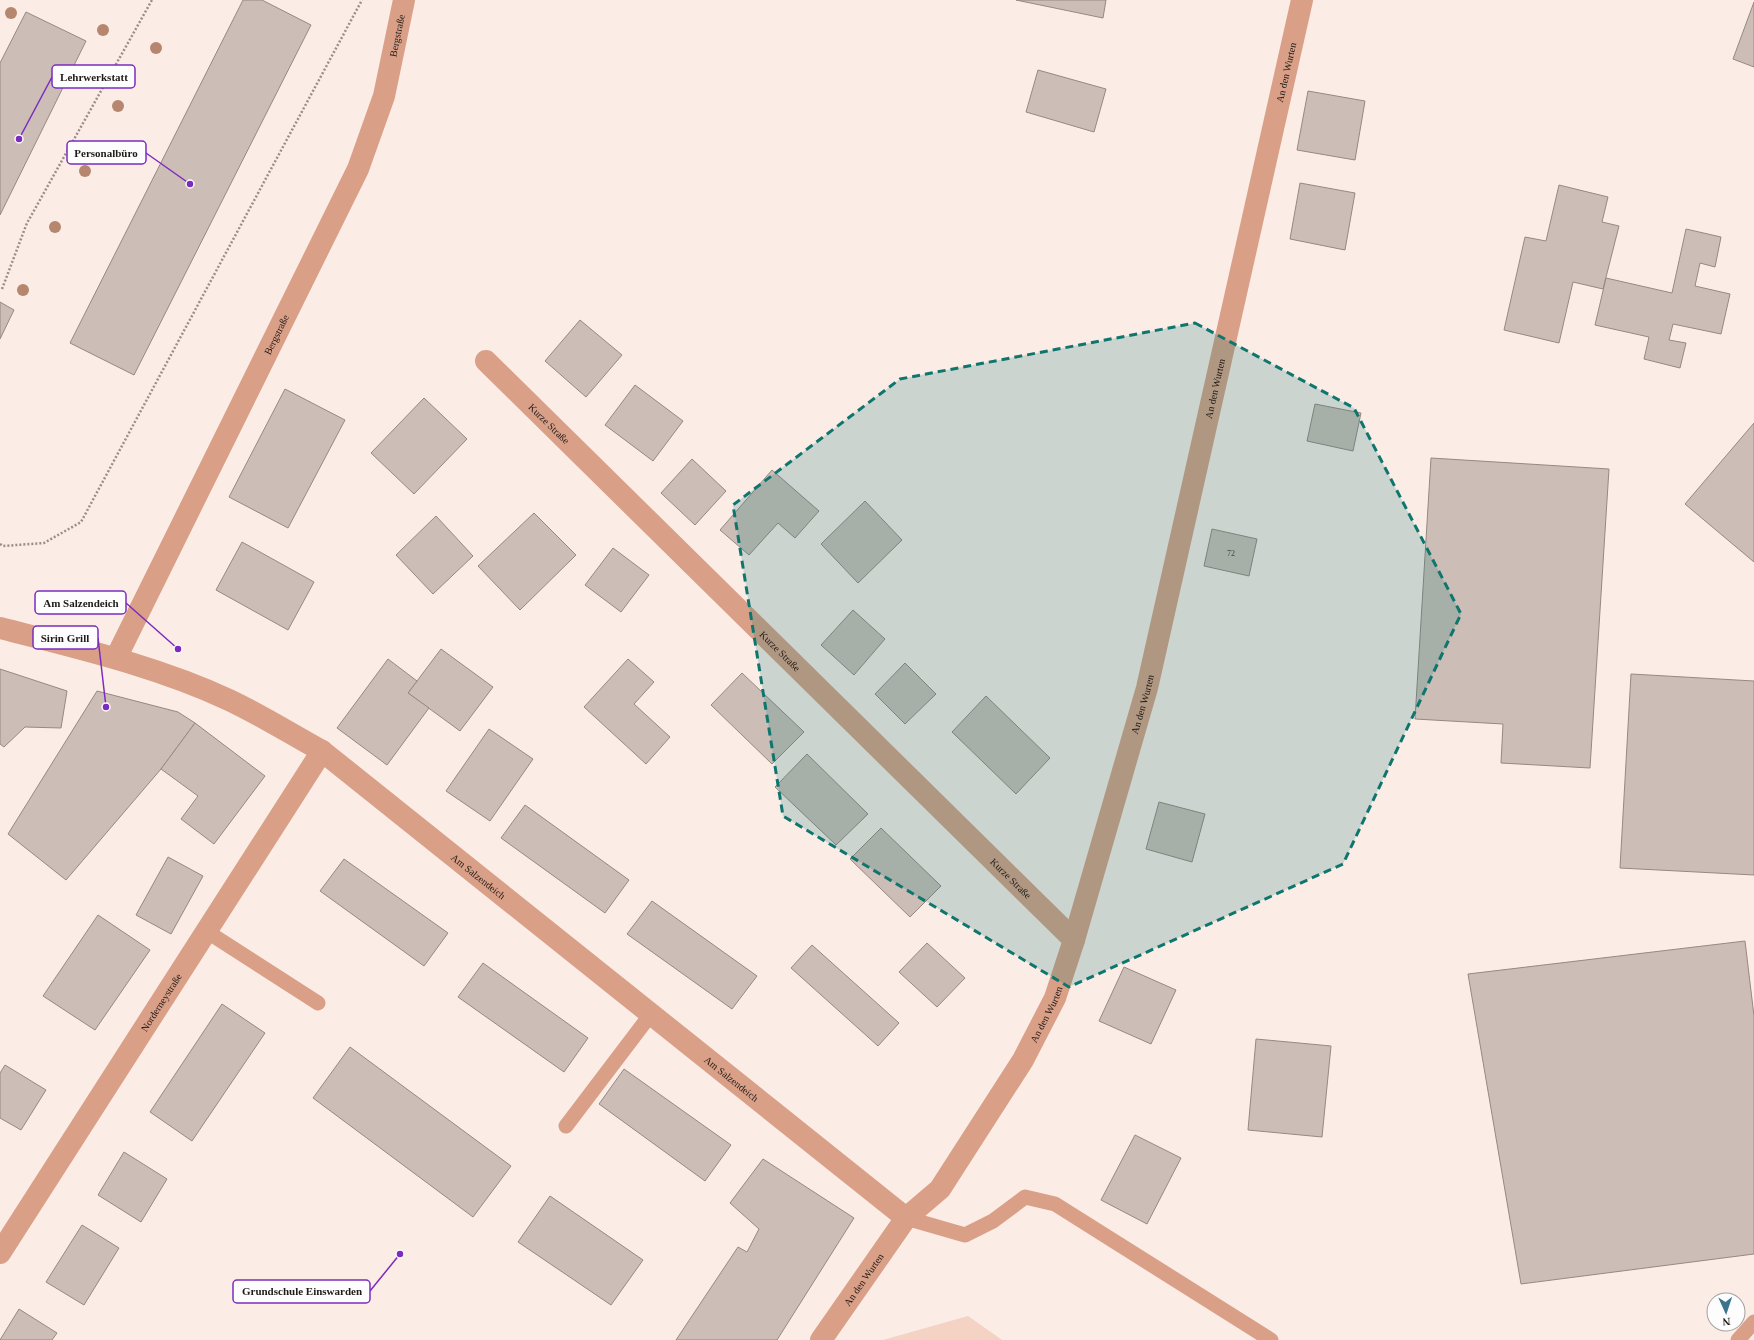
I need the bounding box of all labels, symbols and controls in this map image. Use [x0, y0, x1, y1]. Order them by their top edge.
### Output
street label: Bergstraße [387, 13, 407, 58]
street label: An den Wurten [1274, 41, 1298, 104]
callout: Lehrwerkstatt [52, 65, 135, 88]
text: Lehrwerkstatt [60, 71, 128, 83]
callout: Personalbüro [67, 141, 146, 164]
text: Personalbüro [74, 147, 138, 159]
street label: Bergstraße [262, 312, 291, 356]
street label: An den Wurten [1203, 358, 1227, 420]
street label: Kurze Straße [526, 401, 572, 447]
house number: 72 [1227, 549, 1235, 558]
callout: Am Salzendeich [35, 591, 126, 614]
text: Am Salzendeich [43, 597, 119, 609]
callout: Sirin Grill [33, 626, 98, 649]
street label: Kurze Straße [757, 629, 803, 674]
text: Sirin Grill [41, 632, 89, 644]
street label: An den Wurten [1129, 674, 1156, 735]
street label: Am Salzendeich [449, 852, 507, 901]
street label: Kurze Straße [988, 856, 1034, 901]
street label: Norderneystraße [139, 971, 184, 1034]
street label: An den Wurten [1028, 985, 1064, 1044]
street label: Am Salzendeich [702, 1054, 760, 1104]
street label: An den Wurten [842, 1251, 886, 1308]
callout: Grundschule Einswarden [233, 1280, 370, 1303]
text: Grundschule Einswarden [242, 1285, 362, 1297]
north arrow [1706, 1292, 1746, 1332]
text: N [1722, 1316, 1731, 1328]

